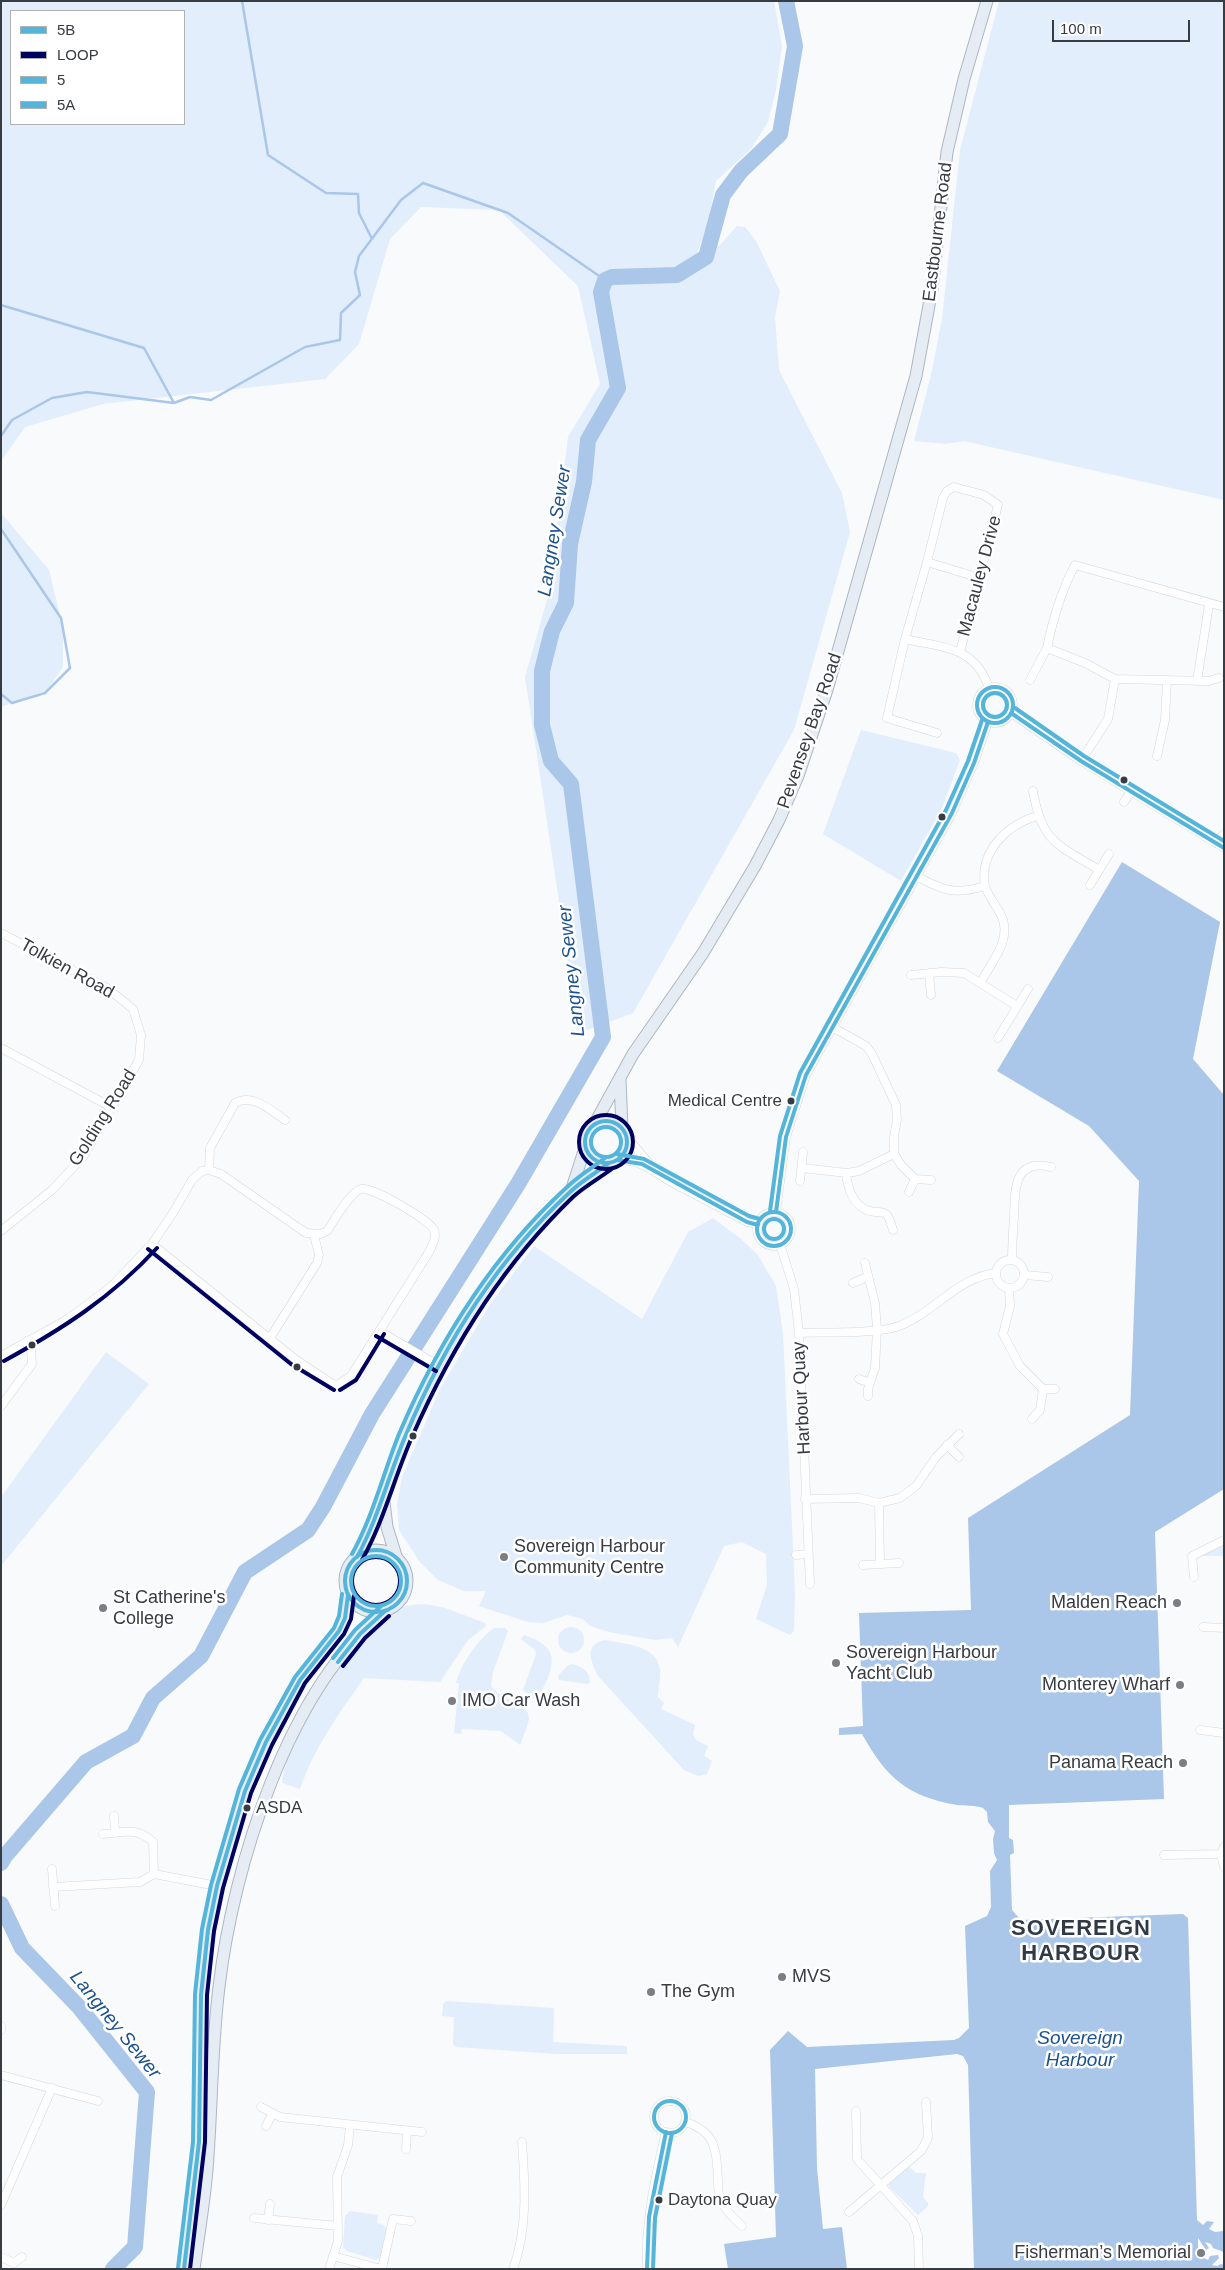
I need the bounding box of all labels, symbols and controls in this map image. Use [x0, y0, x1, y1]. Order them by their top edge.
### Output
legend [10, 10, 185, 125]
scale bar [1055, 10, 1192, 42]
text: 100 m [1060, 20, 1102, 37]
text: 5B [57, 21, 75, 38]
text: LOOP [57, 46, 99, 63]
text: 5 [57, 71, 65, 88]
text: 5A [57, 96, 75, 113]
street label: Eastbourne Road [919, 161, 957, 303]
water label: Langney Sewer [533, 464, 577, 598]
street label: Macauley Drive [954, 513, 1006, 639]
street label: Pevensey Bay Road [773, 650, 847, 812]
unlabelled marker [1119, 775, 1129, 785]
unlabelled marker [937, 812, 947, 822]
water label: Langney Sewer [554, 904, 590, 1038]
street label: Tolkien Road [16, 934, 118, 1004]
street label: Golding Road [65, 1066, 141, 1170]
place label: Medical Centre [668, 1091, 782, 1111]
marker: Medical Centre [786, 1096, 796, 1106]
unlabelled marker [27, 1340, 37, 1350]
street label: Harbour Quay [788, 1341, 816, 1455]
unlabelled marker [292, 1362, 302, 1372]
unlabelled marker [408, 1431, 418, 1441]
place label: Sovereign Harbour Community Centre [514, 1536, 665, 1578]
marker: Sovereign Harbour Community Centre [498, 1551, 510, 1563]
place label: St Catherine's College [113, 1587, 225, 1630]
place label: Malden Reach [1051, 1592, 1167, 1614]
marker: Malden Reach [1171, 1597, 1183, 1609]
marker: St Catherine's College [97, 1602, 109, 1614]
place label: Sovereign Harbour Yacht Club [846, 1642, 997, 1685]
marker: Sovereign Harbour Yacht Club [830, 1657, 842, 1669]
place label: Monterey Wharf [1042, 1674, 1170, 1696]
marker: Monterey Wharf [1174, 1679, 1186, 1691]
place label: IMO Car Wash [462, 1690, 580, 1712]
marker: IMO Car Wash [446, 1695, 458, 1707]
place label: Panama Reach [1049, 1752, 1173, 1774]
marker: Panama Reach [1177, 1757, 1189, 1769]
place label: ASDA [256, 1798, 302, 1818]
marker: ASDA [242, 1803, 252, 1813]
district label: SOVEREIGN HARBOUR [1010, 1916, 1152, 1968]
place label: MVS [792, 1966, 831, 1988]
water label: Langney Sewer [65, 1967, 165, 2083]
marker: MVS [776, 1971, 788, 1983]
place label: The Gym [661, 1981, 735, 2003]
marker: The Gym [645, 1986, 657, 1998]
water label: Sovereign Harbour [1037, 2028, 1123, 2072]
place label: Daytona Quay [668, 2190, 777, 2210]
marker: Daytona Quay [654, 2195, 664, 2205]
place label: Fisherman’s Memorial [1014, 2242, 1191, 2264]
marker: Fisherman’s Memorial [1195, 2247, 1207, 2259]

